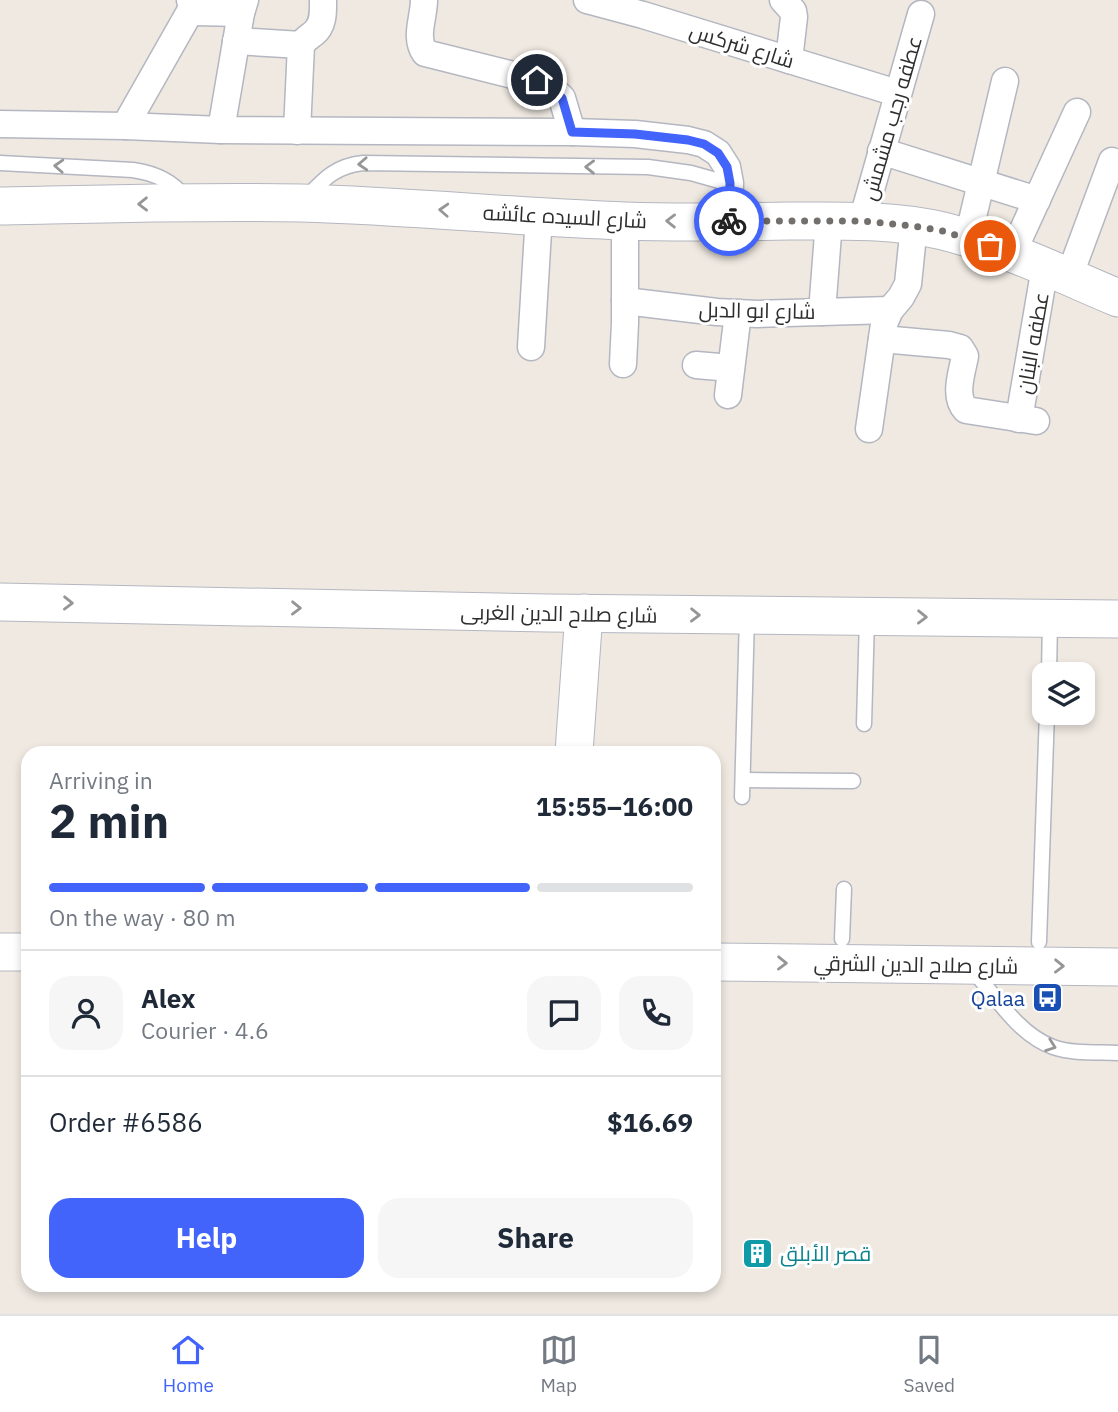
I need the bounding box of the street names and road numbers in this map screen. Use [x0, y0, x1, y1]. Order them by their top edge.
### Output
street label: شارع شركس [686, 16, 798, 75]
street label: عطفه رجب مشمش [854, 32, 928, 204]
street label: شارع السيده عائشه [482, 198, 648, 235]
street label: عطفه البنان [1009, 290, 1055, 396]
street label: شارع ابو الدبل [698, 295, 816, 326]
street label: شارع صلاح الدين الغربى [460, 597, 658, 630]
street label: شارع صلاح الدين الشرقي [813, 948, 1019, 983]

